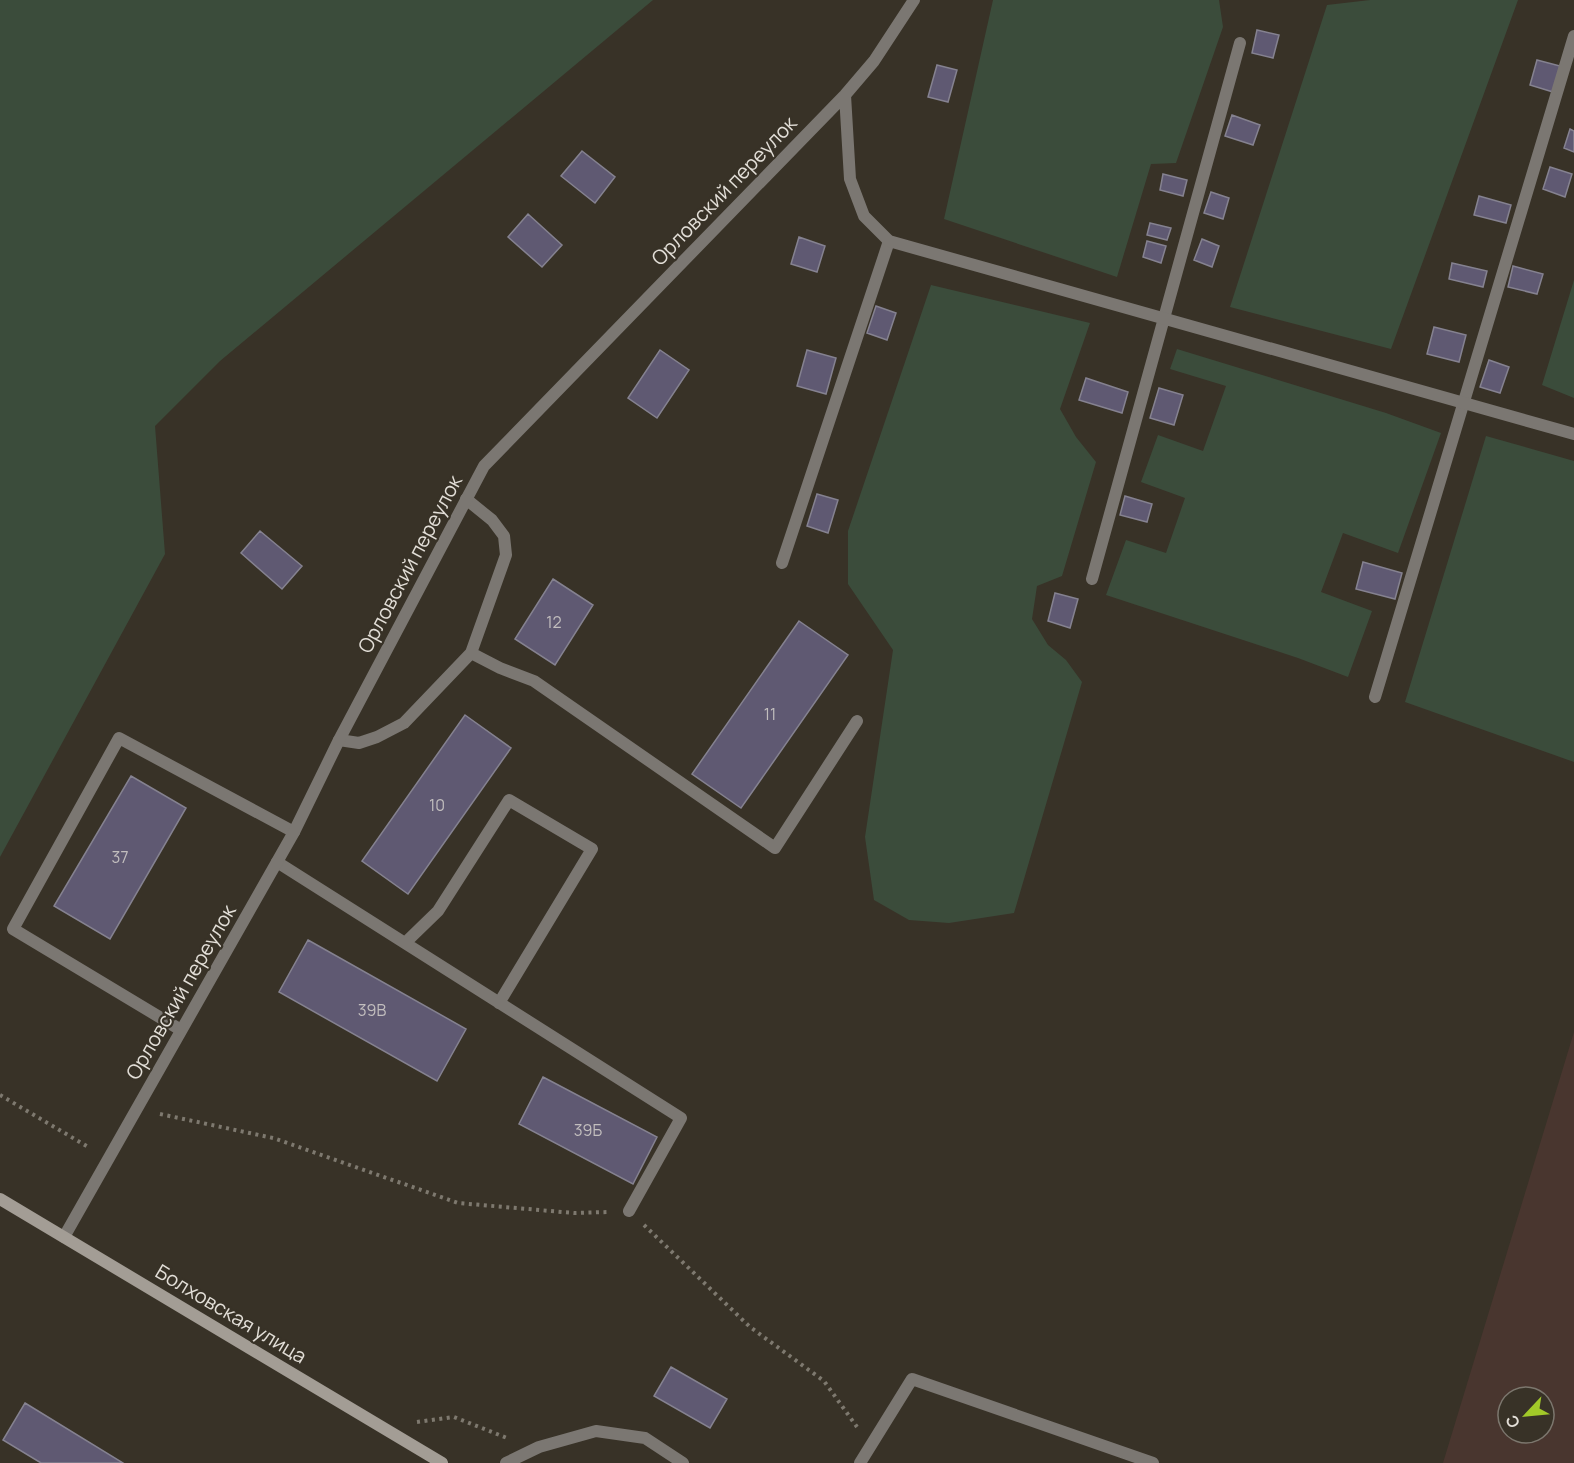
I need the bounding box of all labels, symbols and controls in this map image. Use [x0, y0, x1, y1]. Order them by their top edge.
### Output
street label: Орловский переулок [645, 109, 803, 271]
street label: Орловский переулок [351, 469, 468, 657]
house number: 12 [546, 611, 562, 633]
house number: 11 [764, 703, 776, 725]
house number: 10 [429, 794, 445, 816]
house number: 37 [112, 846, 128, 868]
street label: Орловский переулок [119, 898, 242, 1084]
house number: 39В [358, 999, 386, 1021]
house number: 39Б [574, 1119, 603, 1141]
street label: Болховская улица [151, 1258, 312, 1369]
north arrow [1496, 1385, 1556, 1445]
text: С [1500, 1411, 1525, 1432]

